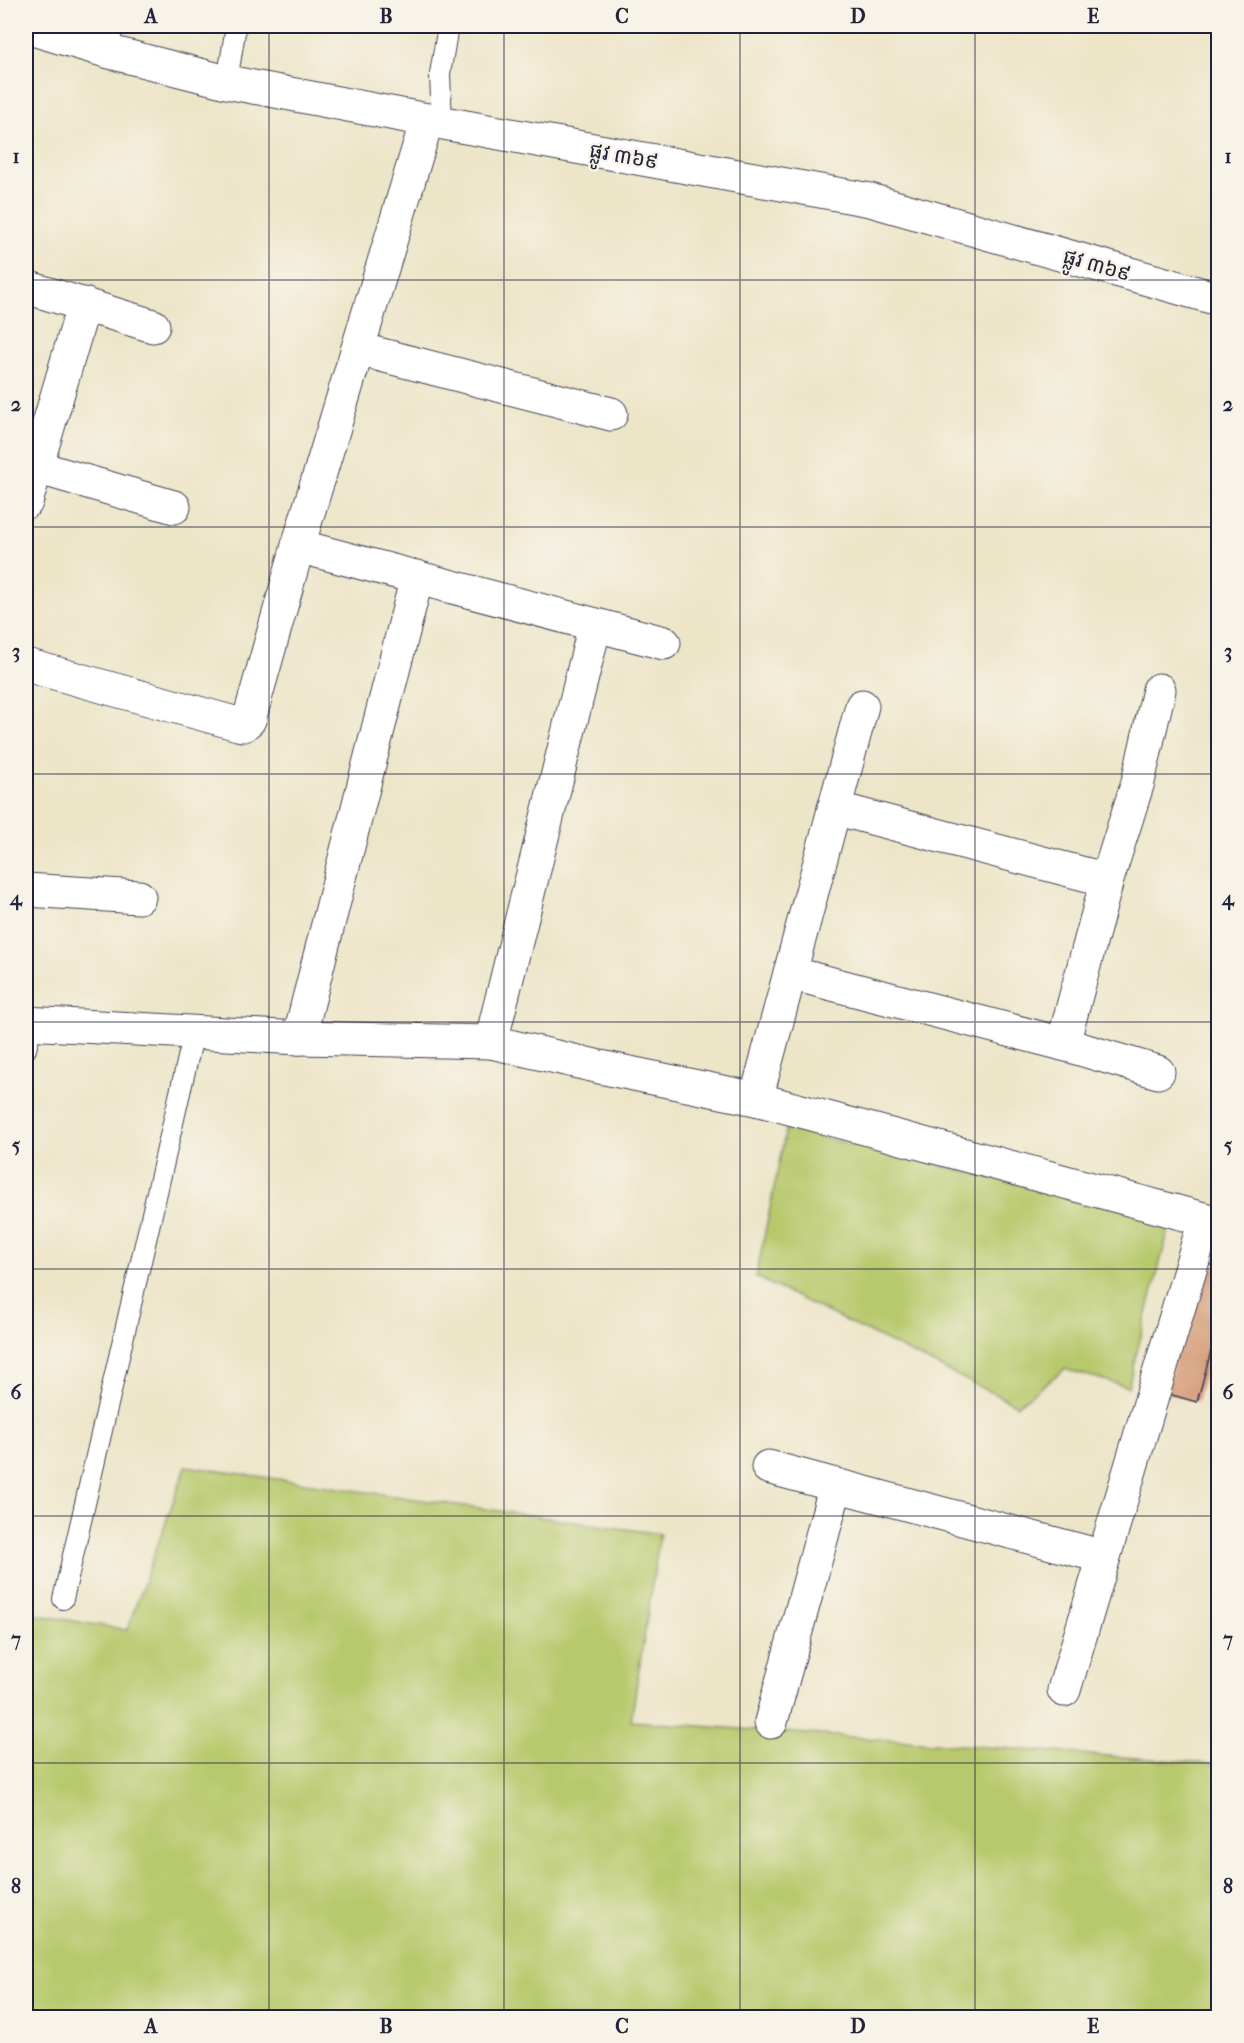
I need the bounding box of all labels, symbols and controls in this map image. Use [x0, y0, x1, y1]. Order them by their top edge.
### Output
text: A [143, 5, 159, 28]
text: B [379, 5, 393, 28]
text: C [615, 5, 629, 28]
text: D [850, 5, 866, 28]
text: E [1087, 5, 1099, 28]
street label: ផ្លូវ ៣៦៩ [586, 138, 660, 181]
text: 1 [12, 145, 20, 168]
text: 1 [1224, 145, 1232, 168]
street label: ផ្លូវ ៣៦៩ [1058, 244, 1134, 293]
text: 2 [11, 393, 21, 416]
text: 2 [1223, 393, 1233, 416]
text: 3 [12, 640, 20, 663]
text: 3 [1224, 640, 1232, 663]
text: 4 [9, 887, 23, 911]
text: 4 [1221, 887, 1235, 911]
text: 5 [12, 1134, 21, 1157]
text: 5 [1224, 1134, 1233, 1157]
text: 6 [11, 1381, 23, 1404]
text: 6 [1223, 1381, 1235, 1404]
text: 7 [10, 1628, 21, 1651]
text: 7 [1222, 1628, 1233, 1651]
text: 8 [11, 1875, 21, 1898]
text: 8 [1223, 1875, 1233, 1898]
text: A [143, 2015, 159, 2038]
text: B [379, 2015, 393, 2038]
text: C [615, 2015, 629, 2038]
text: D [850, 2015, 866, 2038]
text: E [1087, 2015, 1099, 2038]

